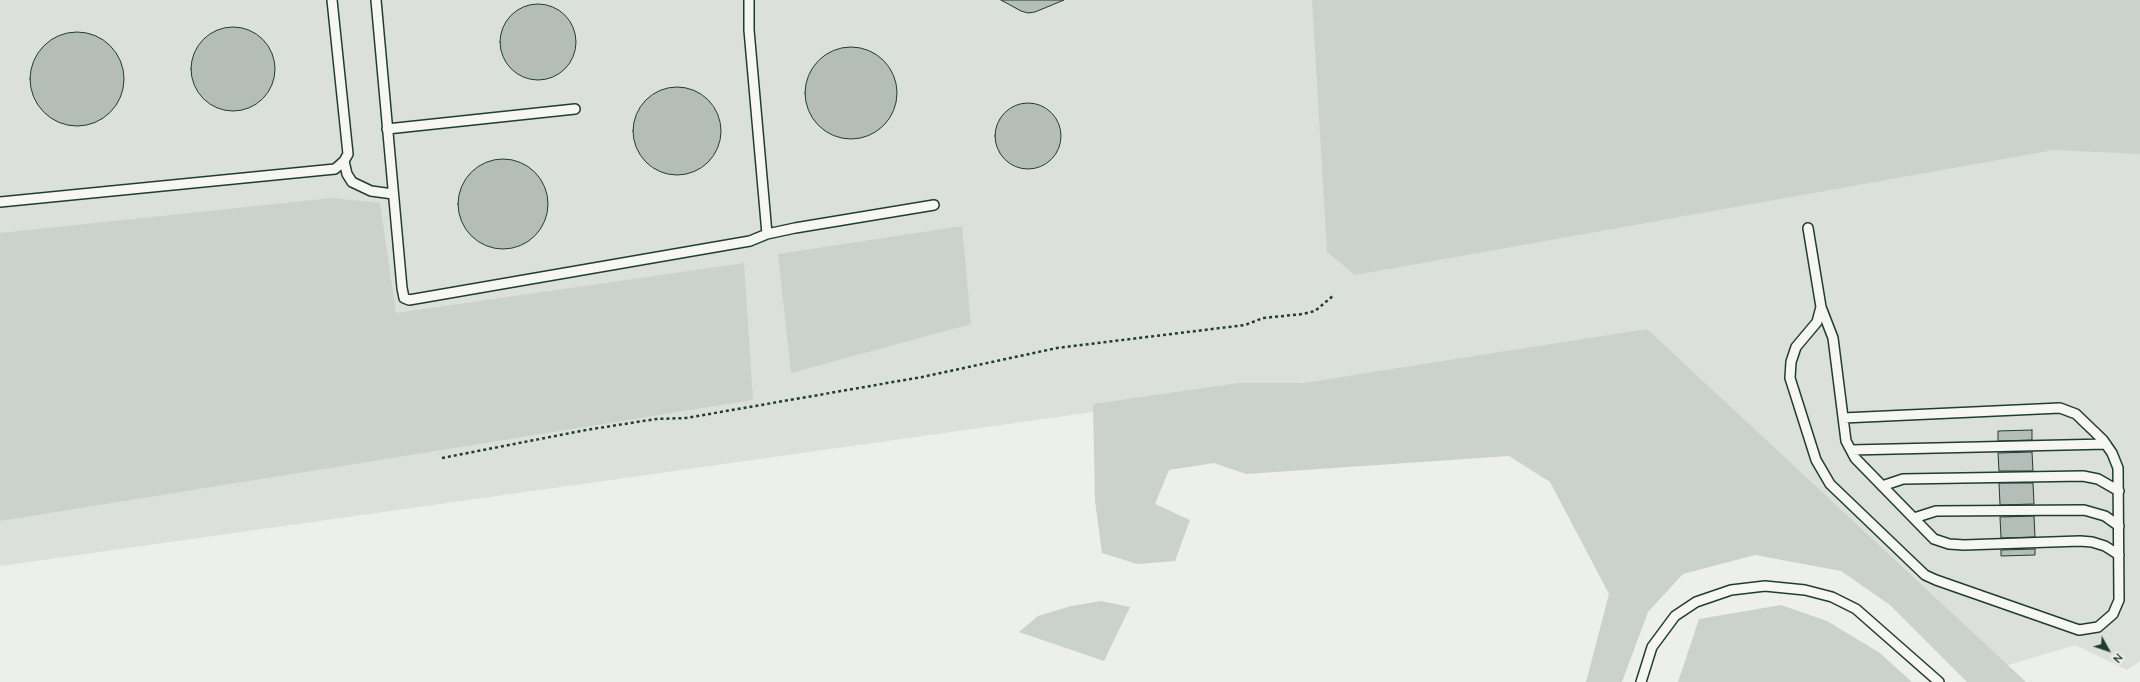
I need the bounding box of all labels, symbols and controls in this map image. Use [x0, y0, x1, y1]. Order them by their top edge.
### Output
north arrow [2088, 630, 2128, 670]
text: N [2110, 651, 2126, 666]

